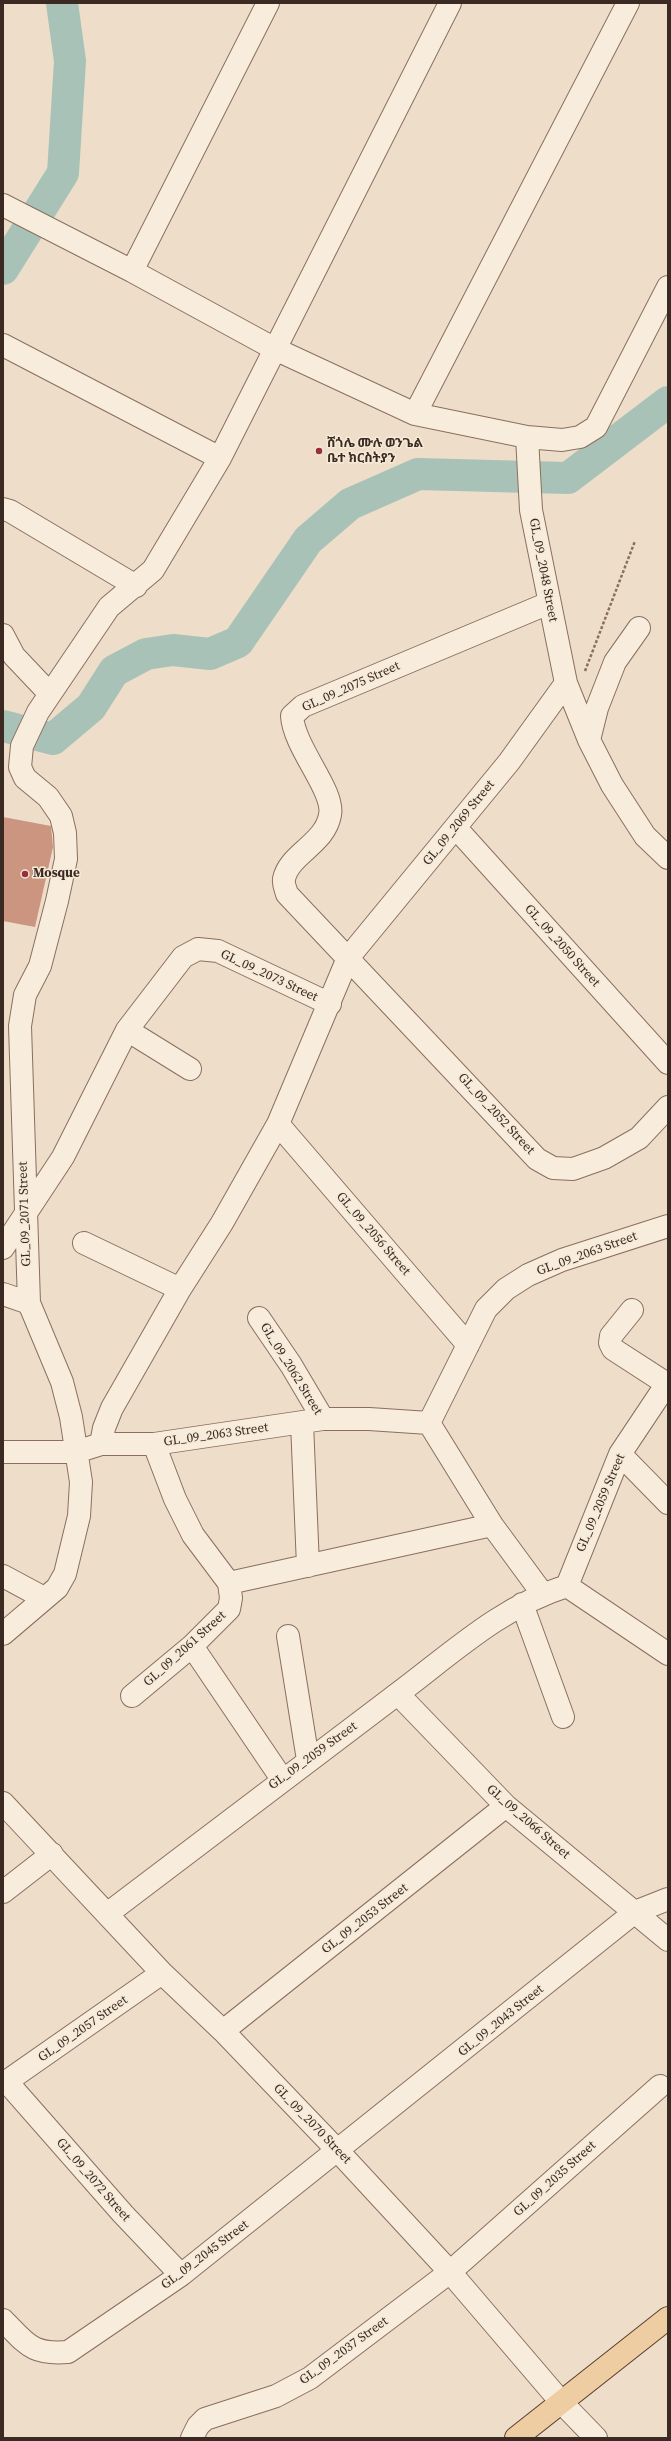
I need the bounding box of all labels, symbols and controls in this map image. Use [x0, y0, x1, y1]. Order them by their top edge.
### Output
place label: ሸጎሌ ሙሉ ወንጌል ቤተ ክርስትያን [327, 436, 423, 467]
marker: ሸጎሌ ሙሉ ወንጌል ቤተ ክርስትያን [314, 446, 324, 456]
street label: GL_09_2048 Street [525, 517, 561, 623]
street label: GL_09_2075 Street [300, 658, 402, 716]
street label: GL_09_2069 Street [420, 777, 498, 869]
place label: Mosque [33, 866, 80, 882]
marker: Mosque [20, 869, 30, 879]
street label: GL_09_2050 Street [521, 902, 603, 990]
street label: GL_09_2073 Street [218, 947, 320, 1005]
street label: GL_09_2052 Street [454, 1070, 538, 1158]
street label: GL_09_2071 Street [15, 1161, 35, 1267]
street label: GL_09_2056 Street [333, 1189, 413, 1279]
street label: GL_09_2063 Street [535, 1229, 639, 1279]
street label: GL_09_2062 Street [256, 1320, 326, 1418]
street label: GL_09_2063 Street [163, 1420, 269, 1450]
street label: GL_09_2059 Street [573, 1451, 629, 1555]
street label: GL_09_2061 Street [141, 1608, 229, 1690]
street label: GL_09_2059 Street [266, 1719, 360, 1793]
street label: GL_09_2066 Street [483, 1782, 573, 1862]
street label: GL_09_2053 Street [319, 1880, 411, 1958]
street label: GL_09_2043 Street [455, 1982, 547, 2060]
street label: GL_09_2057 Street [35, 1992, 131, 2066]
street label: GL_09_2070 Street [270, 2081, 354, 2167]
street label: GL_09_2072 Street [53, 2135, 133, 2225]
street label: GL_09_2035 Street [511, 2138, 599, 2220]
street label: GL_09_2045 Street [158, 2217, 252, 2293]
street label: GL_09_2037 Street [297, 2314, 391, 2388]

